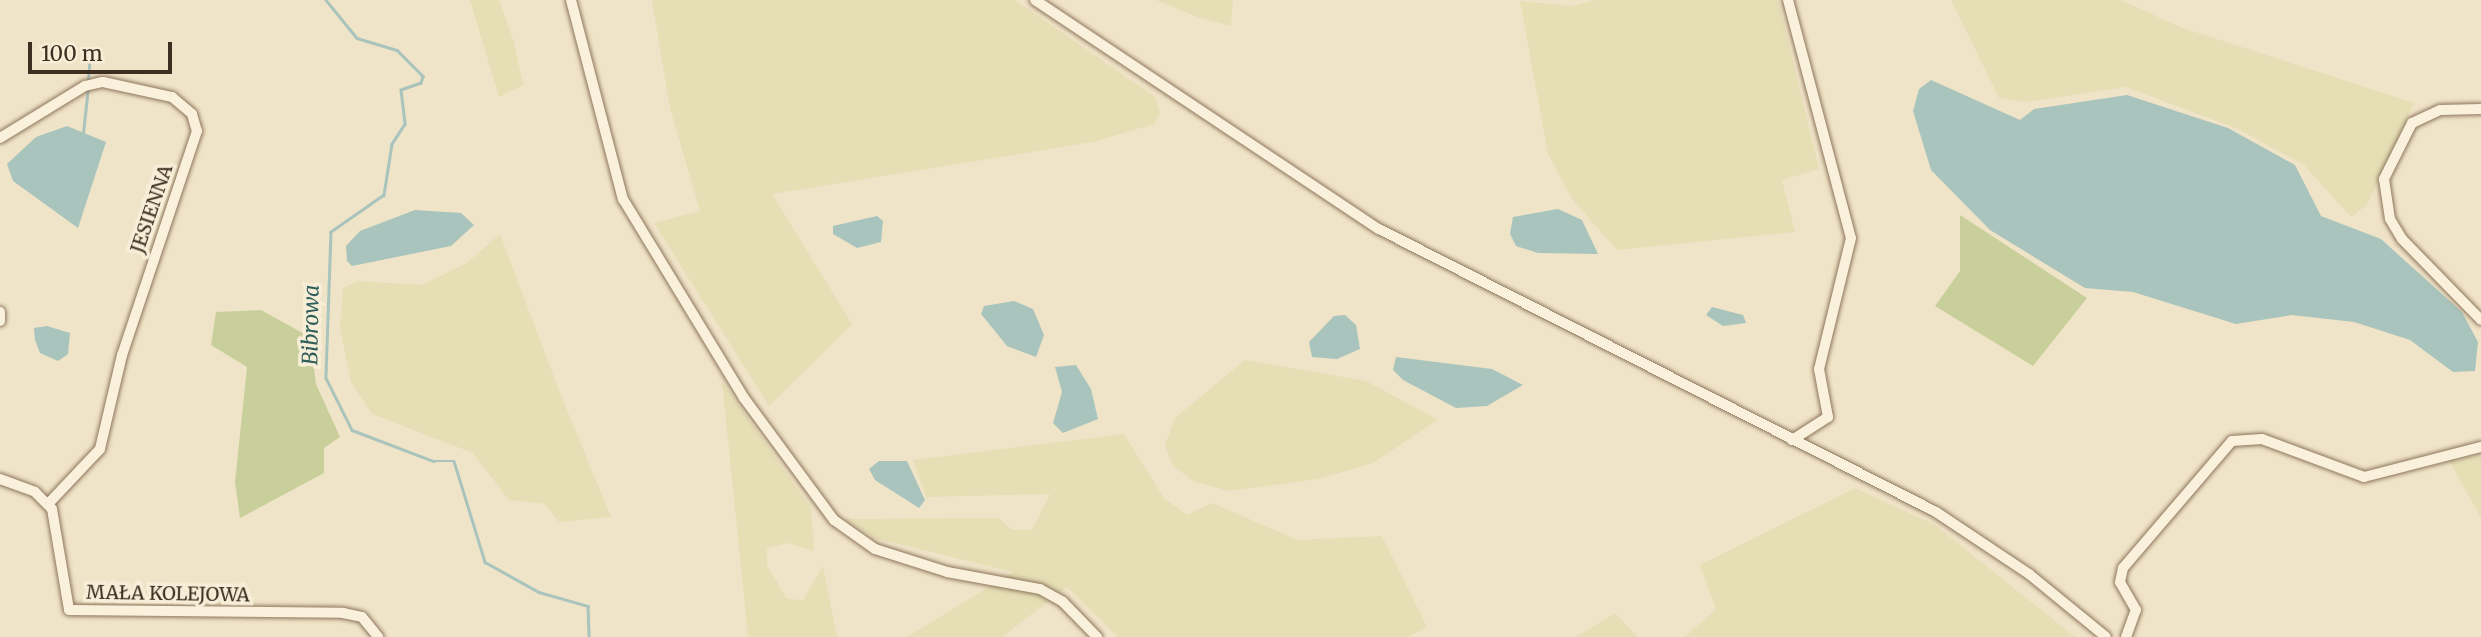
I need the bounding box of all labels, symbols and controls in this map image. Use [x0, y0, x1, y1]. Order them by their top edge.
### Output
scale bar [32, 28, 175, 72]
text: 100 m [41, 40, 103, 67]
street label: JESIENNA [126, 162, 178, 256]
water label: Bibrowa [298, 285, 324, 365]
street label: MAŁA KOLEJOWA [86, 581, 250, 607]

